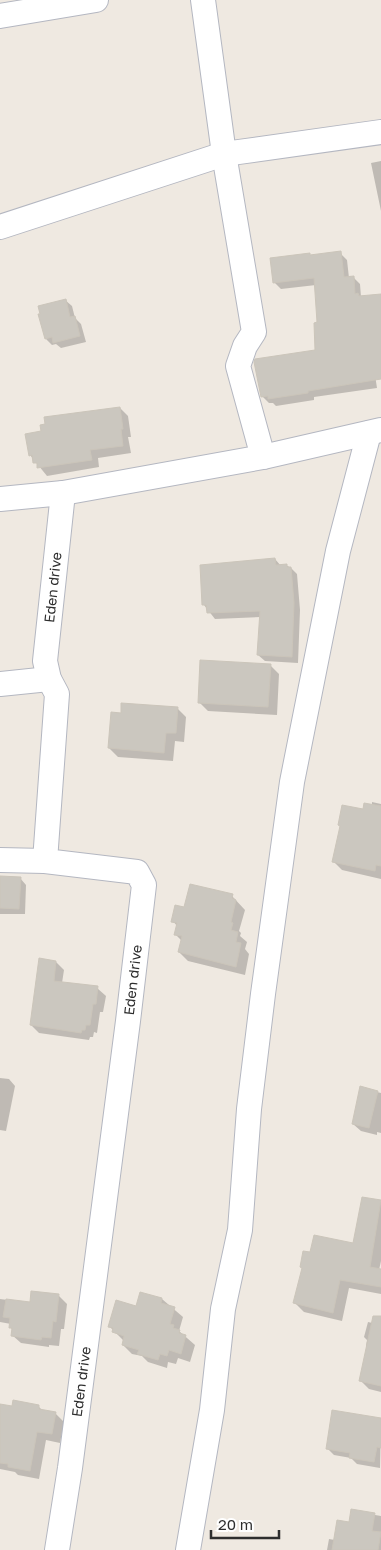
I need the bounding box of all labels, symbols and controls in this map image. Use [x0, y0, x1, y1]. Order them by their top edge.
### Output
street label: Eden drive [40, 551, 65, 623]
street label: Eden drive [120, 944, 145, 1016]
street label: Eden drive [68, 1345, 94, 1418]
scale bar [211, 1508, 278, 1540]
text: 20 m [218, 1515, 253, 1533]

